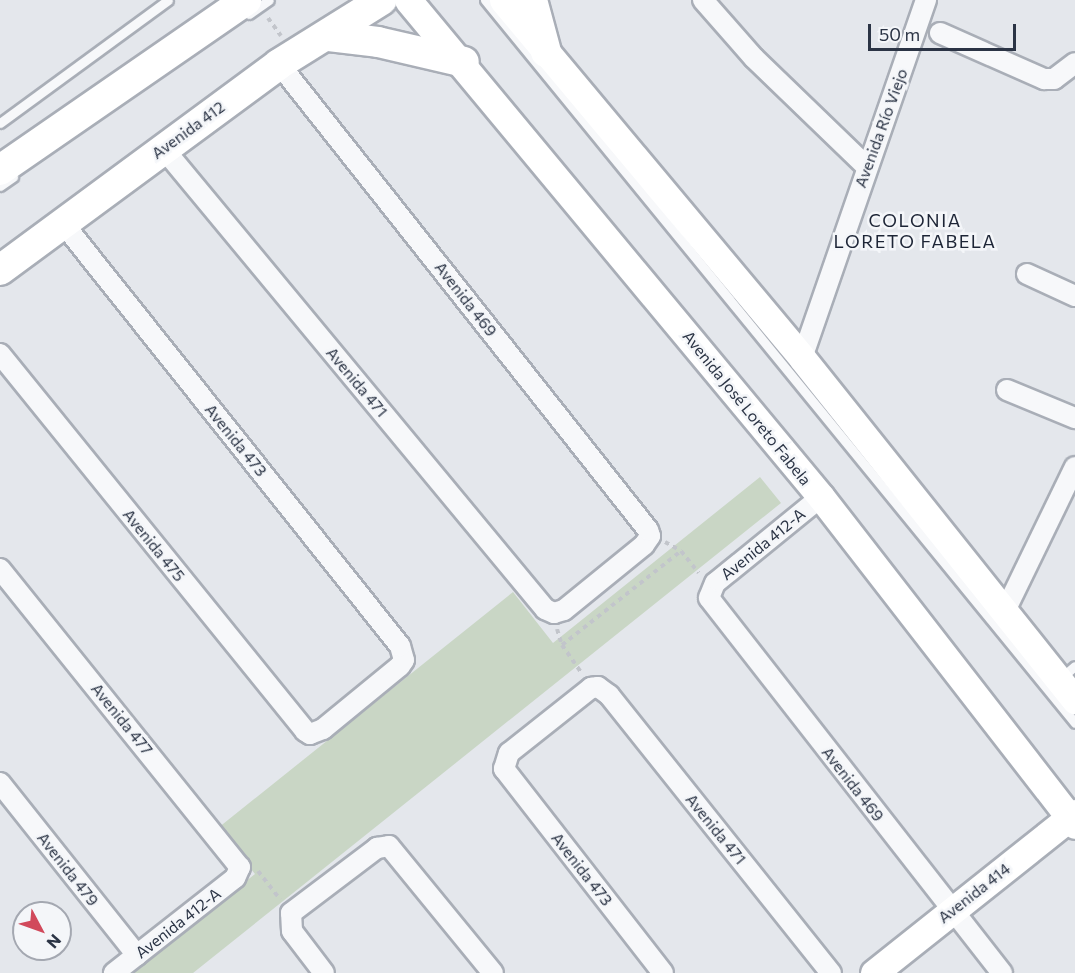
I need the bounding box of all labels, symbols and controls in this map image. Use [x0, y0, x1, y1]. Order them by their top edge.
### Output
scale bar [871, 12, 1020, 50]
text: 50 m [879, 23, 920, 45]
street label: Avenida Río Viejo [851, 66, 911, 190]
street label: Avenida 412 [148, 97, 228, 163]
district label: COLONIA LORETO FABELA [833, 210, 997, 252]
street label: Avenida 469 [431, 258, 501, 340]
street label: Avenida José Loreto Fabela [679, 327, 815, 489]
street label: Avenida 471 [322, 343, 392, 421]
street label: Avenida 473 [201, 400, 271, 480]
street label: Avenida 412-A [717, 504, 809, 584]
street label: Avenida 475 [119, 505, 189, 585]
street label: Avenida 477 [87, 679, 157, 759]
street label: Avenida 469 [818, 743, 888, 825]
street label: Avenida 471 [682, 790, 750, 868]
street label: Avenida 479 [33, 828, 103, 910]
street label: Avenida 473 [547, 829, 617, 909]
street label: Avenida 414 [934, 859, 1014, 927]
street label: Avenida 412-A [131, 884, 225, 962]
north arrow [12, 901, 72, 961]
text: N [43, 931, 66, 953]

